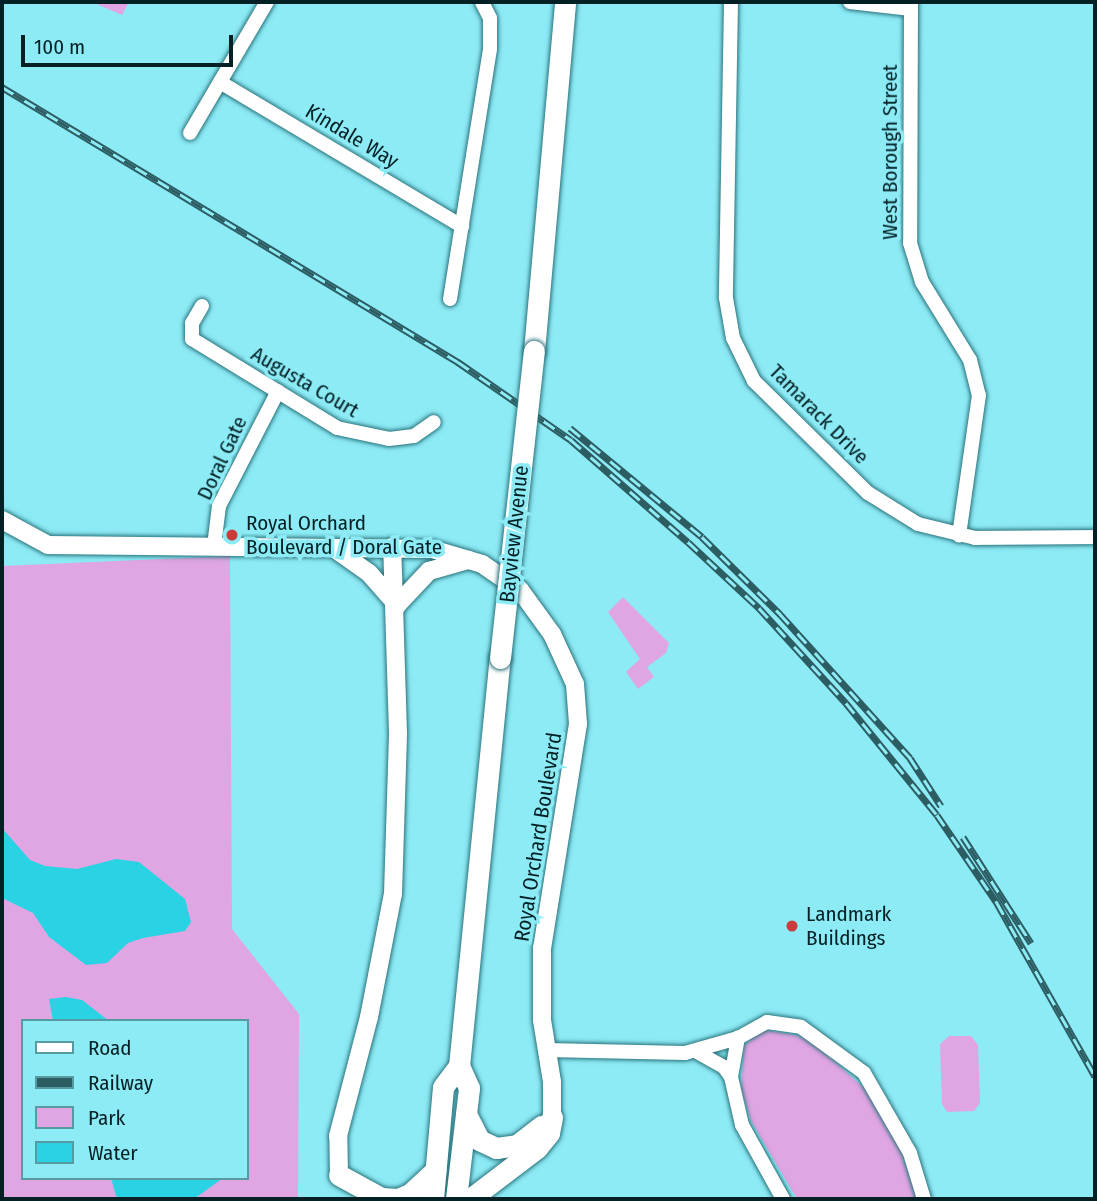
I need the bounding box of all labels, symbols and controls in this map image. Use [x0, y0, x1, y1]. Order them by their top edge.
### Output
scale bar [24, 21, 236, 65]
text: 100 m [34, 34, 85, 60]
street label: West Borough Street [877, 64, 903, 240]
street label: Kindale Way [301, 98, 403, 174]
street label: Augusta Court [247, 341, 363, 423]
street label: Tamarack Drive [764, 359, 874, 469]
street label: Doral Gate [192, 412, 252, 504]
street label: Bayview Avenue [494, 464, 534, 604]
place label: Royal Orchard Boulevard / Doral Gate [246, 510, 442, 560]
marker: Royal Orchard Boulevard / Doral Gate [224, 527, 240, 543]
street label: Royal Orchard Boulevard [509, 731, 567, 943]
place label: Landmark Buildings [806, 901, 891, 951]
marker: Landmark Buildings [784, 918, 800, 934]
legend [21, 1019, 248, 1180]
text: Road [88, 1035, 132, 1061]
text: Railway [88, 1070, 153, 1096]
text: Park [88, 1105, 125, 1131]
text: Water [88, 1140, 138, 1166]

